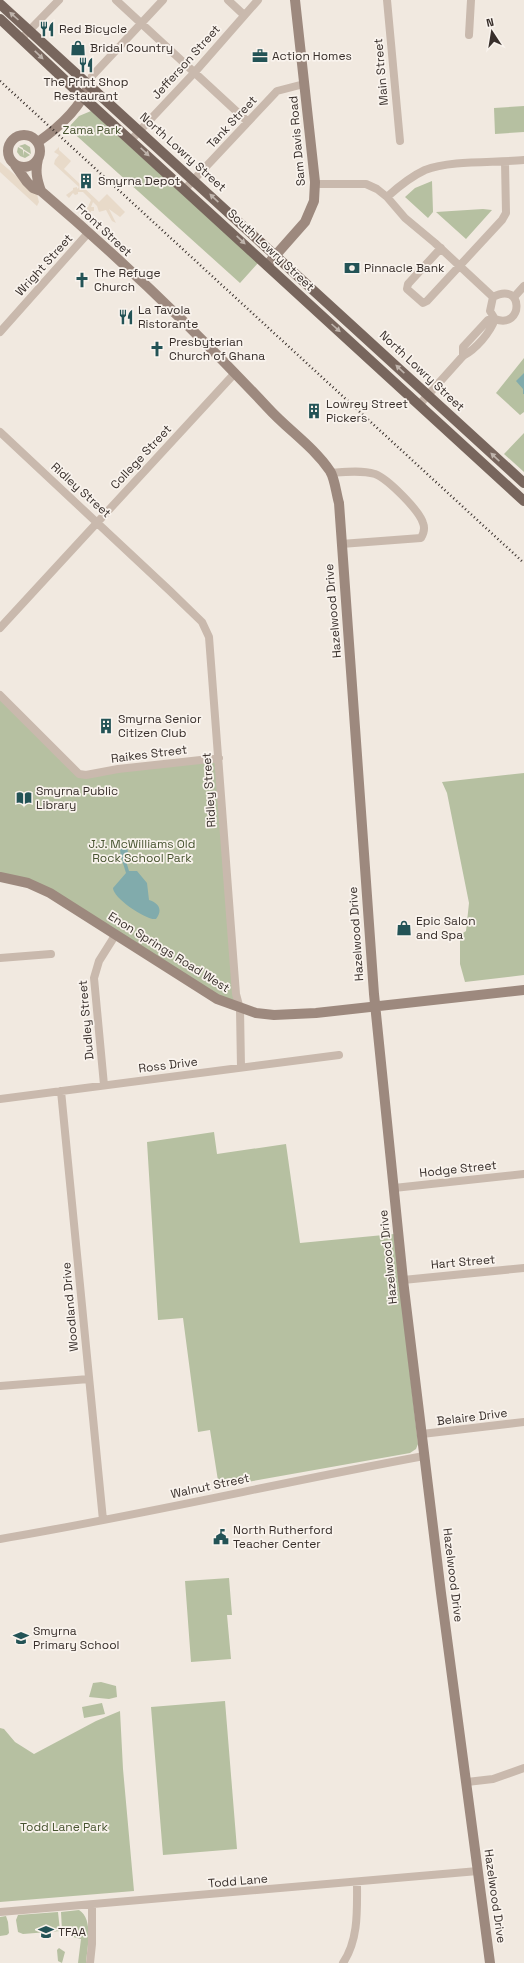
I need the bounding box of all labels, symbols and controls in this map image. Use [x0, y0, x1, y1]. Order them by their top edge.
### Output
one-way arrow [8, 12, 19, 21]
north arrow [472, 12, 512, 52]
text: N [485, 15, 495, 30]
restaurant icon: Red Bicycle [38, 20, 56, 38]
place label: Red Bicycle [59, 21, 127, 37]
street label: Jefferson Street [148, 21, 224, 103]
street label: Main Street [370, 38, 392, 106]
shop icon: Bridal Country [69, 39, 87, 57]
place label: Bridal Country [90, 40, 173, 56]
office icon: Action Homes [251, 47, 269, 65]
place label: Action Homes [272, 48, 352, 64]
one-way arrow [34, 51, 44, 60]
restaurant icon: The Print Shop Restaurant [77, 56, 95, 74]
place label: The Print Shop Restaurant [44, 74, 129, 104]
street label: Tank Street [203, 92, 261, 152]
street label: Sam Davis Road [285, 95, 309, 187]
street label: North Lowry Street [136, 109, 230, 195]
park label: Zama Park [62, 122, 122, 138]
one-way arrow [140, 148, 150, 157]
building icon: Smyrna Depot [77, 172, 95, 190]
place label: Smyrna Depot [98, 173, 180, 189]
one-way arrow [209, 193, 219, 202]
street label: Front Street [73, 200, 135, 260]
street label: South Lowry Street [224, 206, 318, 294]
street label: Wright Street [12, 231, 76, 299]
one-way arrow [236, 236, 246, 245]
bank icon: Pinnacle Bank [343, 259, 361, 277]
place label: Pinnacle Bank [364, 260, 445, 276]
place label: The Refuge Church [94, 265, 161, 295]
church icon: The Refuge Church [73, 271, 91, 289]
place label: La Tavola Ristorante [138, 302, 198, 332]
restaurant icon: La Tavola Ristorante [117, 308, 135, 326]
one-way arrow [331, 324, 342, 333]
street label: North Lowry Street [376, 327, 468, 415]
place label: Presbyterian Church of Ghana [169, 334, 265, 364]
church icon: Presbyterian Church of Ghana [148, 340, 166, 358]
one-way arrow [394, 364, 405, 373]
place label: Lowrey Street Pickers [326, 396, 408, 426]
building icon: Lowrey Street Pickers [305, 402, 323, 420]
street label: College Street [107, 421, 175, 493]
one-way arrow [490, 452, 500, 461]
street label: Ridley Street [48, 459, 114, 521]
street label: Hazelwood Drive [321, 563, 345, 659]
place label: Smyrna Senior Citizen Club [118, 711, 202, 741]
building icon: Smyrna Senior Citizen Club [97, 717, 115, 735]
street label: Raikes Street [110, 741, 188, 767]
street label: Ridley Street [198, 752, 220, 828]
place label: Smyrna Public Library [36, 783, 118, 813]
library icon: Smyrna Public Library [15, 789, 33, 807]
park label: J.J. McWilliams Old Rock School Park [89, 836, 195, 866]
street label: Hazelwood Drive [345, 886, 367, 982]
street label: Enon Springs Road West [105, 908, 233, 996]
place label: Epic Salon and Spa [416, 913, 476, 943]
shop icon: Epic Salon and Spa [395, 919, 413, 937]
street label: Dudley Street [75, 979, 97, 1061]
street label: Ross Drive [138, 1053, 198, 1077]
street label: Hodge Street [419, 1157, 497, 1181]
street label: Hazelwood Drive [375, 1209, 401, 1305]
street label: Hart Street [430, 1251, 496, 1273]
street label: Woodland Drive [58, 1262, 82, 1352]
street label: Belaire Drive [436, 1405, 508, 1429]
street label: Walnut Street [169, 1470, 251, 1502]
place label: North Rutherford Teacher Center [233, 1522, 333, 1552]
street label: Hazelwood Drive [439, 1527, 467, 1623]
public building icon: North Rutherford Teacher Center [212, 1528, 230, 1546]
place label: Smyrna Primary School [33, 1623, 120, 1653]
school or university icon: Smyrna Primary School [12, 1629, 30, 1647]
park label: Todd Lane Park [20, 1819, 108, 1835]
street label: Hazelwood Drive [480, 1848, 510, 1944]
street label: Todd Lane [208, 1870, 268, 1892]
school or university icon: TFAA [37, 1923, 55, 1941]
place label: TFAA [58, 1924, 87, 1940]

